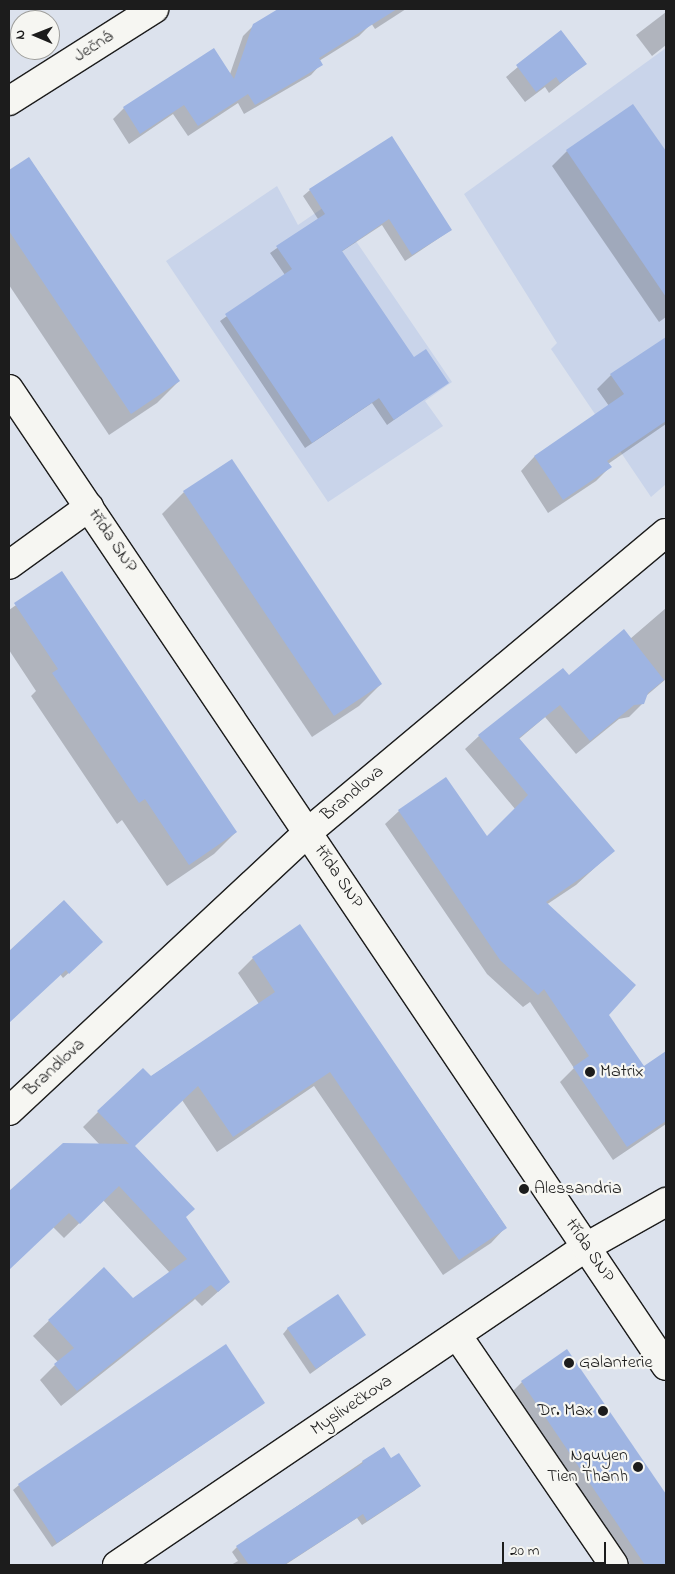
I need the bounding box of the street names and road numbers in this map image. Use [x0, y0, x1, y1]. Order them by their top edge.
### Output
street label: Ječná [70, 26, 118, 68]
street label: třída SNP [83, 505, 141, 577]
street label: Brandlova [317, 761, 389, 827]
street label: třída SNP [309, 841, 367, 913]
street label: Brandlova [20, 1034, 90, 1102]
street label: třída SNP [560, 1215, 618, 1287]
street label: Myslivečkova [307, 1371, 397, 1441]

